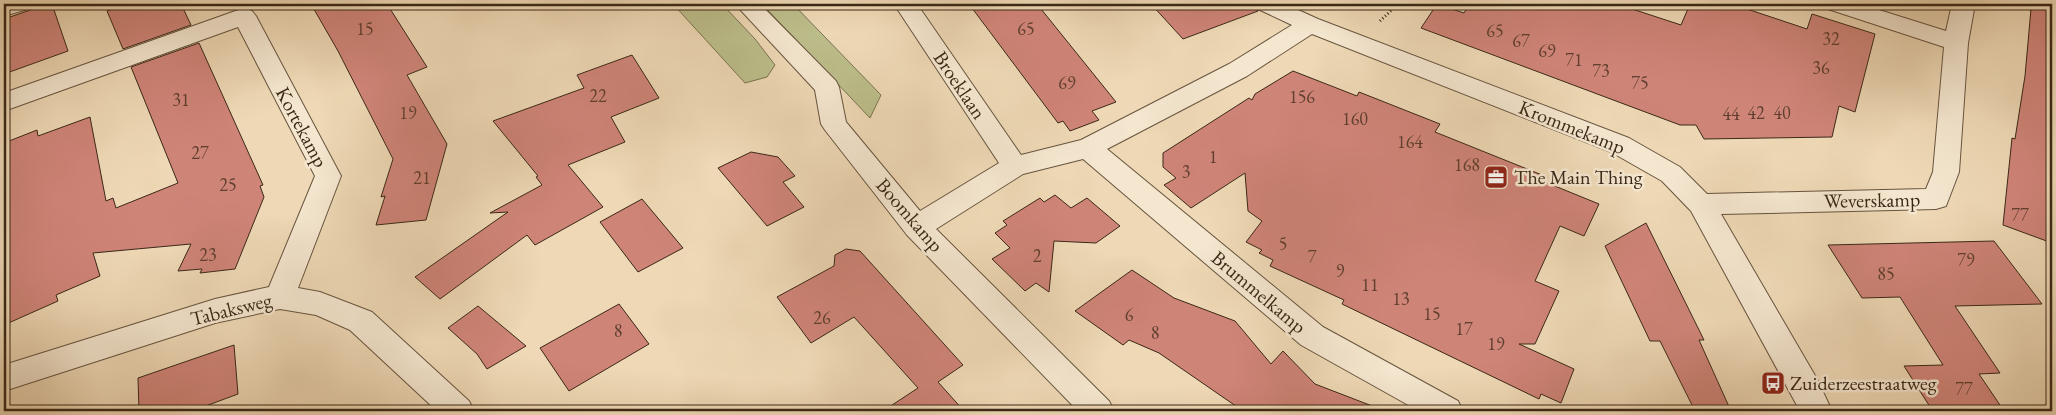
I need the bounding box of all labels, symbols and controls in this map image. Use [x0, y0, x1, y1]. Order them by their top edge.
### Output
house number: 15 [356, 17, 374, 40]
house number: 65 [1017, 17, 1035, 40]
house number: 65 [1486, 19, 1504, 42]
house number: 32 [1822, 27, 1840, 50]
house number: 67 [1512, 29, 1530, 52]
house number: 69 [1538, 39, 1556, 62]
street label: Broeklaan [928, 46, 992, 124]
house number: 71 [1565, 48, 1583, 71]
house number: 36 [1812, 56, 1830, 79]
house number: 73 [1592, 59, 1610, 82]
house number: 69 [1058, 71, 1076, 94]
house number: 75 [1631, 71, 1649, 94]
street label: Kortekamp [270, 82, 334, 172]
house number: 22 [589, 84, 607, 107]
house number: 156 [1289, 85, 1315, 108]
house number: 31 [172, 88, 190, 111]
street label: Krommekamp [1515, 94, 1629, 160]
house number: 19 [399, 101, 417, 124]
house number: 42 [1747, 101, 1765, 124]
house number: 40 [1773, 101, 1791, 124]
house number: 44 [1722, 102, 1740, 125]
house number: 160 [1342, 107, 1368, 130]
house number: 164 [1397, 130, 1423, 153]
house number: 27 [191, 141, 209, 164]
house number: 1 [1209, 145, 1217, 168]
house number: 168 [1454, 153, 1480, 176]
house number: 3 [1182, 160, 1190, 183]
office icon: The Main Thing [1483, 164, 1509, 190]
place label: The Main Thing [1514, 164, 1643, 190]
house number: 21 [413, 166, 431, 189]
street label: Boomkamp [871, 172, 949, 258]
house number: 25 [219, 173, 237, 196]
street label: Weverskamp [1823, 186, 1921, 214]
house number: 77 [2011, 203, 2029, 226]
house number: 5 [1279, 232, 1287, 255]
house number: 23 [199, 243, 217, 266]
house number: 2 [1033, 244, 1042, 267]
street label: Brummelkamp [1206, 245, 1312, 339]
house number: 7 [1308, 245, 1317, 268]
house number: 79 [1957, 248, 1975, 271]
house number: 9 [1336, 259, 1345, 282]
house number: 85 [1877, 262, 1895, 285]
house number: 11 [1361, 273, 1379, 296]
street label: Tabaksweg [188, 286, 275, 332]
house number: 13 [1392, 287, 1410, 310]
house number: 15 [1423, 302, 1441, 325]
house number: 6 [1125, 303, 1134, 326]
house number: 26 [813, 306, 831, 329]
house number: 17 [1455, 317, 1473, 340]
house number: 8 [614, 319, 622, 342]
house number: 8 [1151, 321, 1159, 344]
house number: 19 [1487, 332, 1505, 355]
bus stop icon: Zuiderzeestraatweg [1760, 370, 1786, 396]
place label: Zuiderzeestraatweg [1790, 370, 1937, 396]
house number: 77 [1955, 377, 1973, 400]

